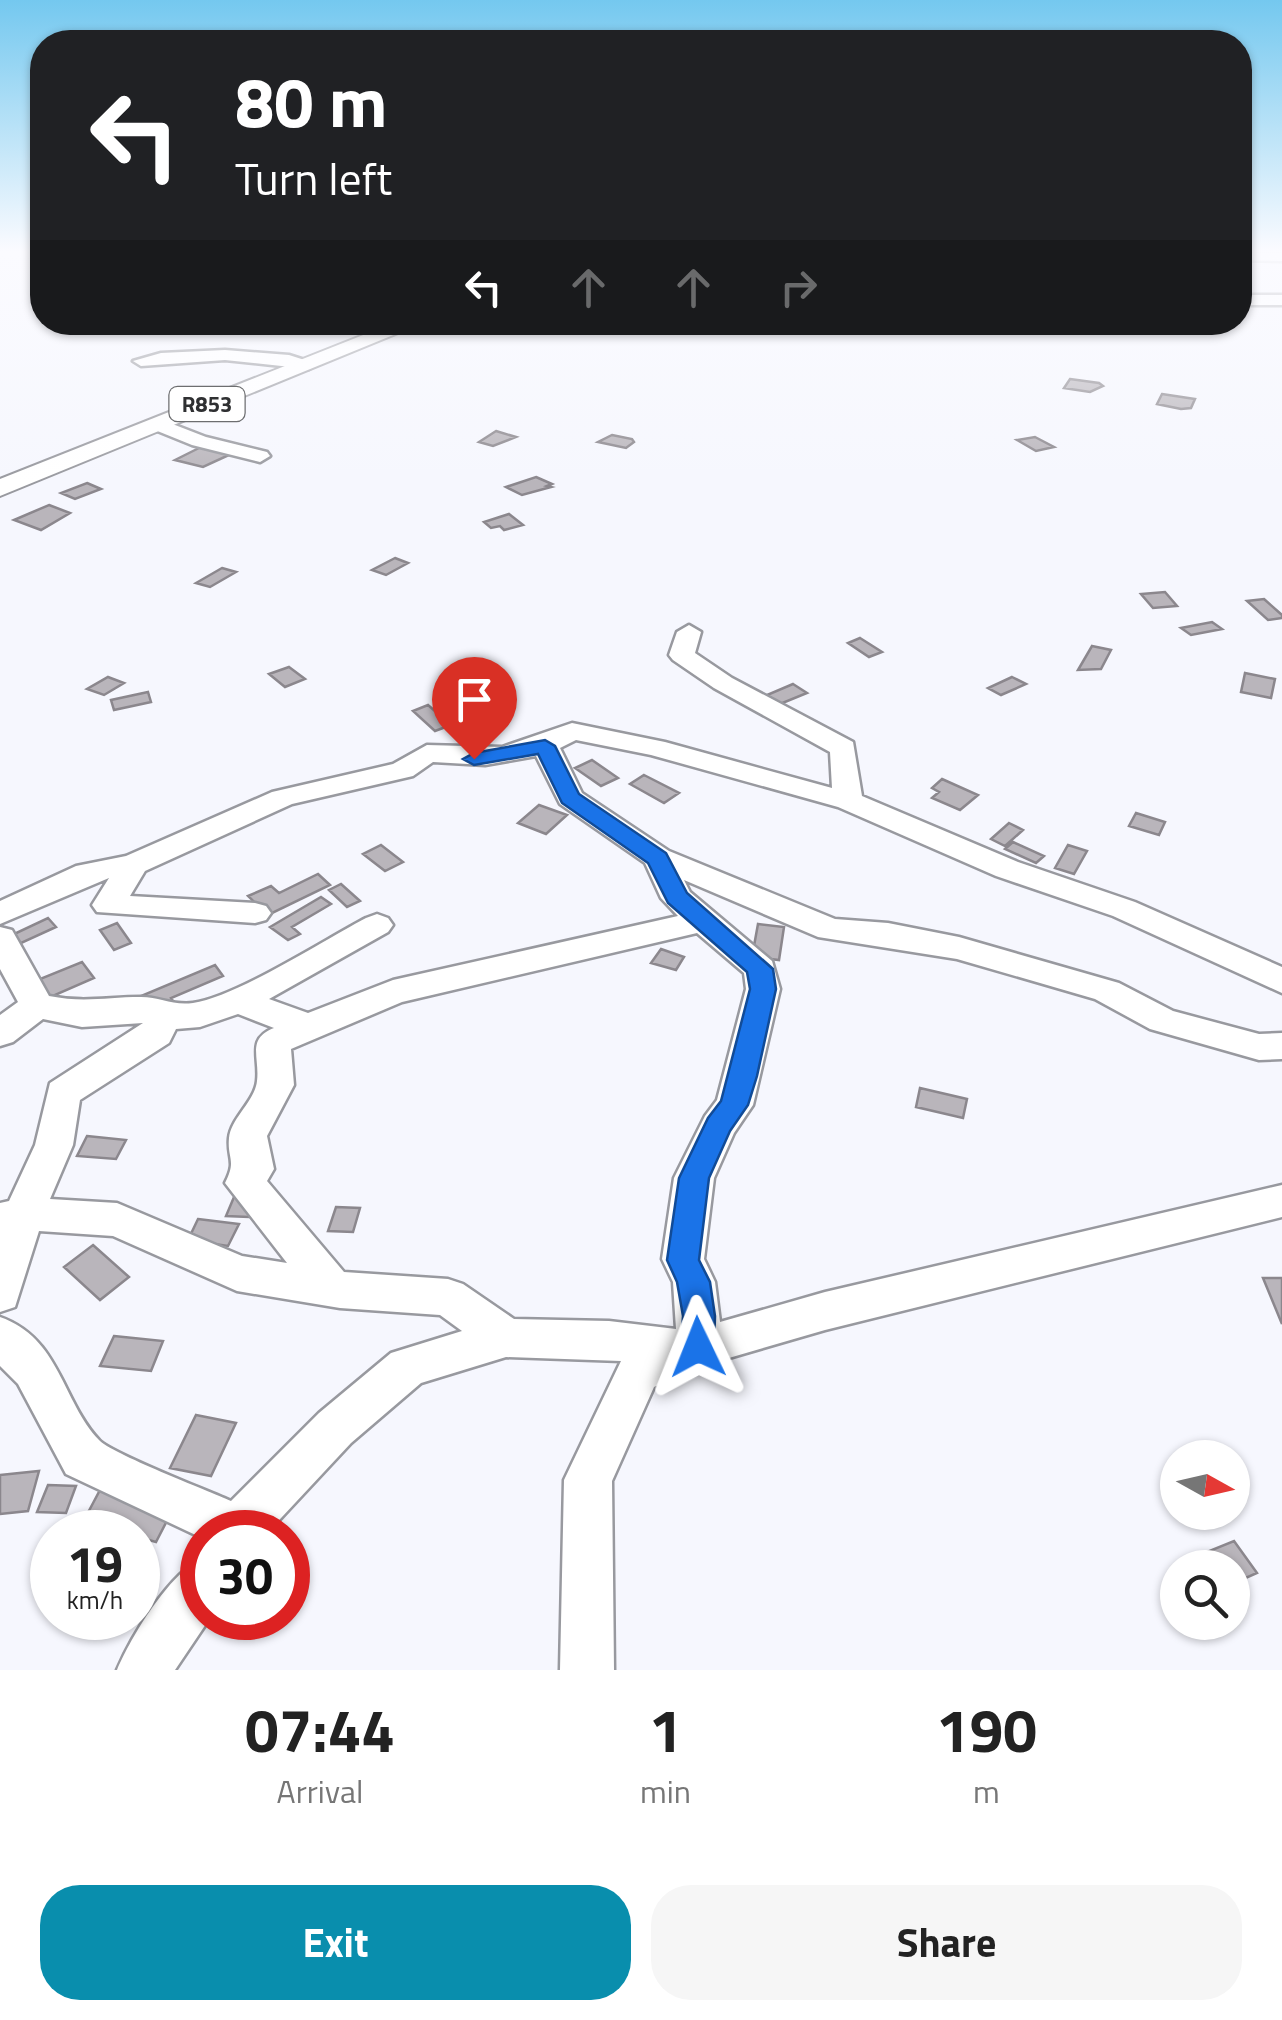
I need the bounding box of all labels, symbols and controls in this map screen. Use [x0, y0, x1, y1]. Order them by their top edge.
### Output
text: 80 m [235, 48, 388, 154]
icon: left [70, 70, 200, 200]
text: Turn left [235, 144, 392, 212]
icon: left [456, 260, 511, 315]
icon: ahead [561, 260, 616, 315]
icon: ahead [666, 260, 721, 315]
icon: right [771, 260, 826, 315]
road number: R853 [170, 387, 244, 421]
pin [432, 657, 517, 760]
icon: arrive [447, 672, 502, 727]
position arrow [646, 1295, 750, 1399]
north arrow [1160, 1440, 1250, 1530]
map controls [1160, 1440, 1250, 1640]
speed limit sign: 30 [180, 1510, 310, 1640]
text: 19 [67, 1525, 123, 1601]
button: search [1160, 1550, 1250, 1640]
text: km/h [67, 1581, 123, 1619]
text: 07:44 [245, 1684, 395, 1775]
text: 1 [649, 1684, 682, 1775]
text: 190 [936, 1684, 1037, 1775]
text: Arrival [277, 1767, 363, 1815]
text: min [640, 1767, 691, 1815]
text: m [973, 1767, 1000, 1815]
button: Exit [40, 1885, 631, 2000]
button: Share [651, 1885, 1242, 2000]

